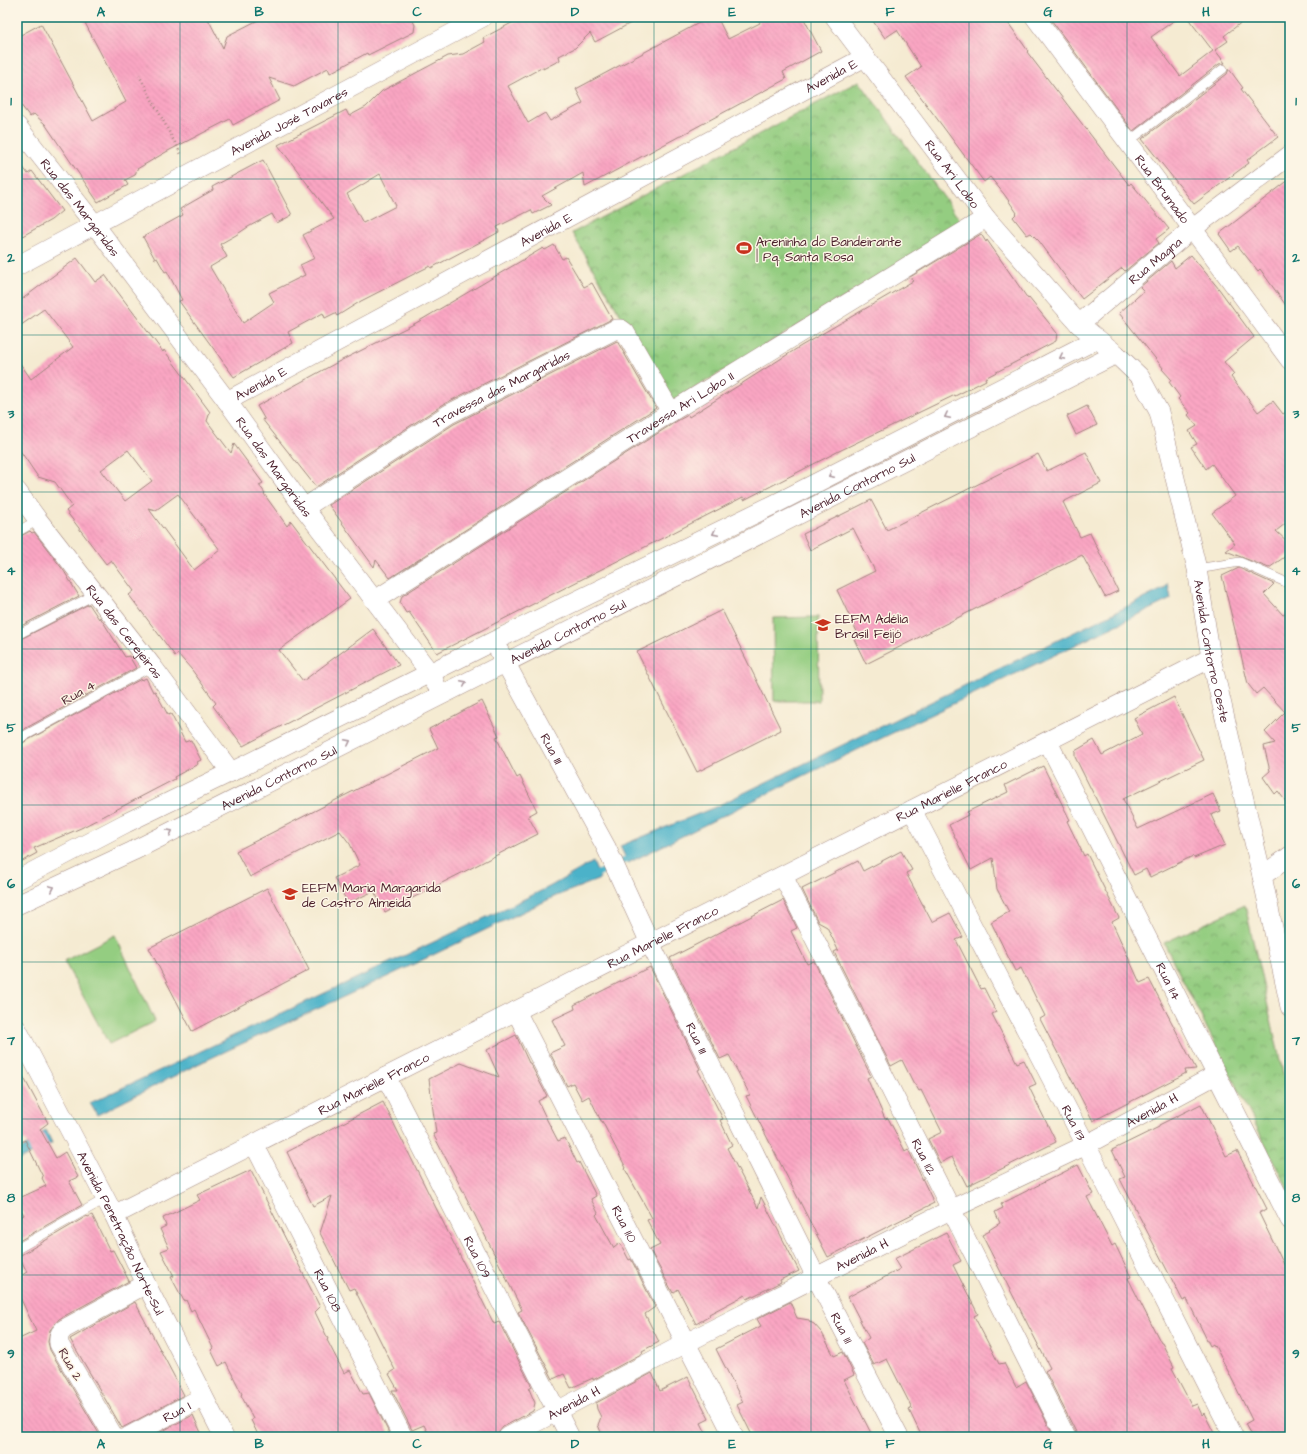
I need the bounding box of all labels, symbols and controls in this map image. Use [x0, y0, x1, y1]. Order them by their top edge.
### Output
text: A [97, 3, 106, 21]
text: B [254, 3, 264, 21]
text: C [412, 3, 422, 21]
text: D [571, 3, 580, 21]
text: E [728, 3, 736, 21]
text: F [885, 3, 895, 21]
text: G [1043, 3, 1053, 21]
text: H [1202, 3, 1210, 21]
street label: Avenida E [802, 55, 861, 98]
street label: Avenida José Tavares [227, 83, 352, 161]
text: 1 [10, 92, 12, 110]
text: 1 [1295, 92, 1297, 110]
street label: Rua Ari Lobo [920, 136, 984, 213]
street label: Rua Brumado [1130, 151, 1194, 228]
street label: Rua das Margaridas [36, 155, 124, 261]
street label: Avenida E [517, 209, 576, 251]
place label: Areninha do Bandeirante | Pq. Santa Rosa [756, 233, 902, 266]
street label: Rua Magna [1125, 233, 1186, 289]
sports icon: Areninha do Bandeirante | Pq. Santa Rosa [735, 239, 753, 257]
text: 2 [6, 249, 15, 267]
text: 2 [1291, 249, 1300, 267]
street label: Travessa das Margaridas [429, 346, 574, 432]
one-way arrow [1059, 352, 1067, 359]
street label: Avenida E [232, 362, 290, 405]
street label: Travessa Ari Lobo II [623, 367, 738, 448]
text: 3 [7, 405, 15, 423]
text: 3 [1292, 405, 1300, 423]
one-way arrow [944, 411, 951, 419]
street label: Rua das Margaridas [231, 413, 316, 522]
street label: Avenida Contorno Sul [796, 449, 918, 523]
one-way arrow [828, 471, 835, 478]
one-way arrow [712, 528, 719, 536]
text: 4 [7, 562, 16, 580]
text: 4 [1292, 562, 1301, 580]
street label: Avenida Contorno Oeste [1189, 578, 1234, 725]
street label: Rua das Cerejeiras [82, 581, 167, 683]
street label: Avenida Contorno Sul [507, 595, 629, 669]
place label: EEFM Adélia Brasil Feijó [835, 610, 908, 643]
school or university icon: EEFM Adélia Brasil Feijó [814, 616, 832, 634]
street label: Rua 4 [58, 676, 99, 710]
one-way arrow [460, 680, 467, 688]
text: 5 [6, 719, 16, 737]
text: 5 [1291, 719, 1301, 737]
street label: Rua 111 [536, 730, 567, 768]
one-way arrow [344, 739, 351, 747]
street label: Avenida Contorno Sul [218, 741, 340, 815]
street label: Rua Marielle Franco [893, 755, 1011, 827]
one-way arrow [165, 830, 173, 837]
text: 6 [7, 875, 16, 893]
text: 6 [1292, 875, 1301, 893]
place label: EEFM Maria Margarida de Castro Almeida [302, 879, 441, 912]
one-way arrow [48, 885, 56, 893]
school or university icon: EEFM Maria Margarida de Castro Almeida [281, 885, 299, 903]
street label: Rua Marielle Franco [604, 901, 722, 973]
street label: Rua 114 [1151, 960, 1185, 1004]
street label: Rua 111 [681, 1020, 712, 1057]
text: 7 [6, 1032, 16, 1050]
text: 7 [1291, 1032, 1301, 1050]
street label: Rua Marielle Franco [315, 1048, 433, 1120]
street label: Avenida H [1123, 1089, 1181, 1132]
street label: Rua 113 [1057, 1102, 1090, 1144]
street label: Rua 112 [907, 1136, 940, 1179]
street label: Avenida Penetração Norte-Sul [72, 1148, 168, 1318]
text: 8 [7, 1189, 16, 1207]
text: 8 [1292, 1189, 1301, 1207]
street label: Rua 110 [607, 1203, 641, 1246]
street label: Rua 109 [459, 1233, 495, 1281]
street label: Avenida H [832, 1234, 892, 1276]
street label: Rua 108 [309, 1266, 346, 1316]
street label: Rua 111 [826, 1309, 857, 1347]
text: 9 [7, 1345, 15, 1363]
street label: Rua 2 [54, 1345, 87, 1385]
text: 9 [1292, 1345, 1300, 1363]
street label: Avenida H [545, 1382, 603, 1425]
street label: Rua I [160, 1397, 194, 1427]
text: A [97, 1435, 106, 1453]
text: B [254, 1435, 264, 1453]
text: C [412, 1435, 422, 1453]
text: D [571, 1435, 580, 1453]
text: E [728, 1435, 736, 1453]
text: F [885, 1435, 895, 1453]
text: G [1043, 1435, 1053, 1453]
text: H [1202, 1435, 1210, 1453]

